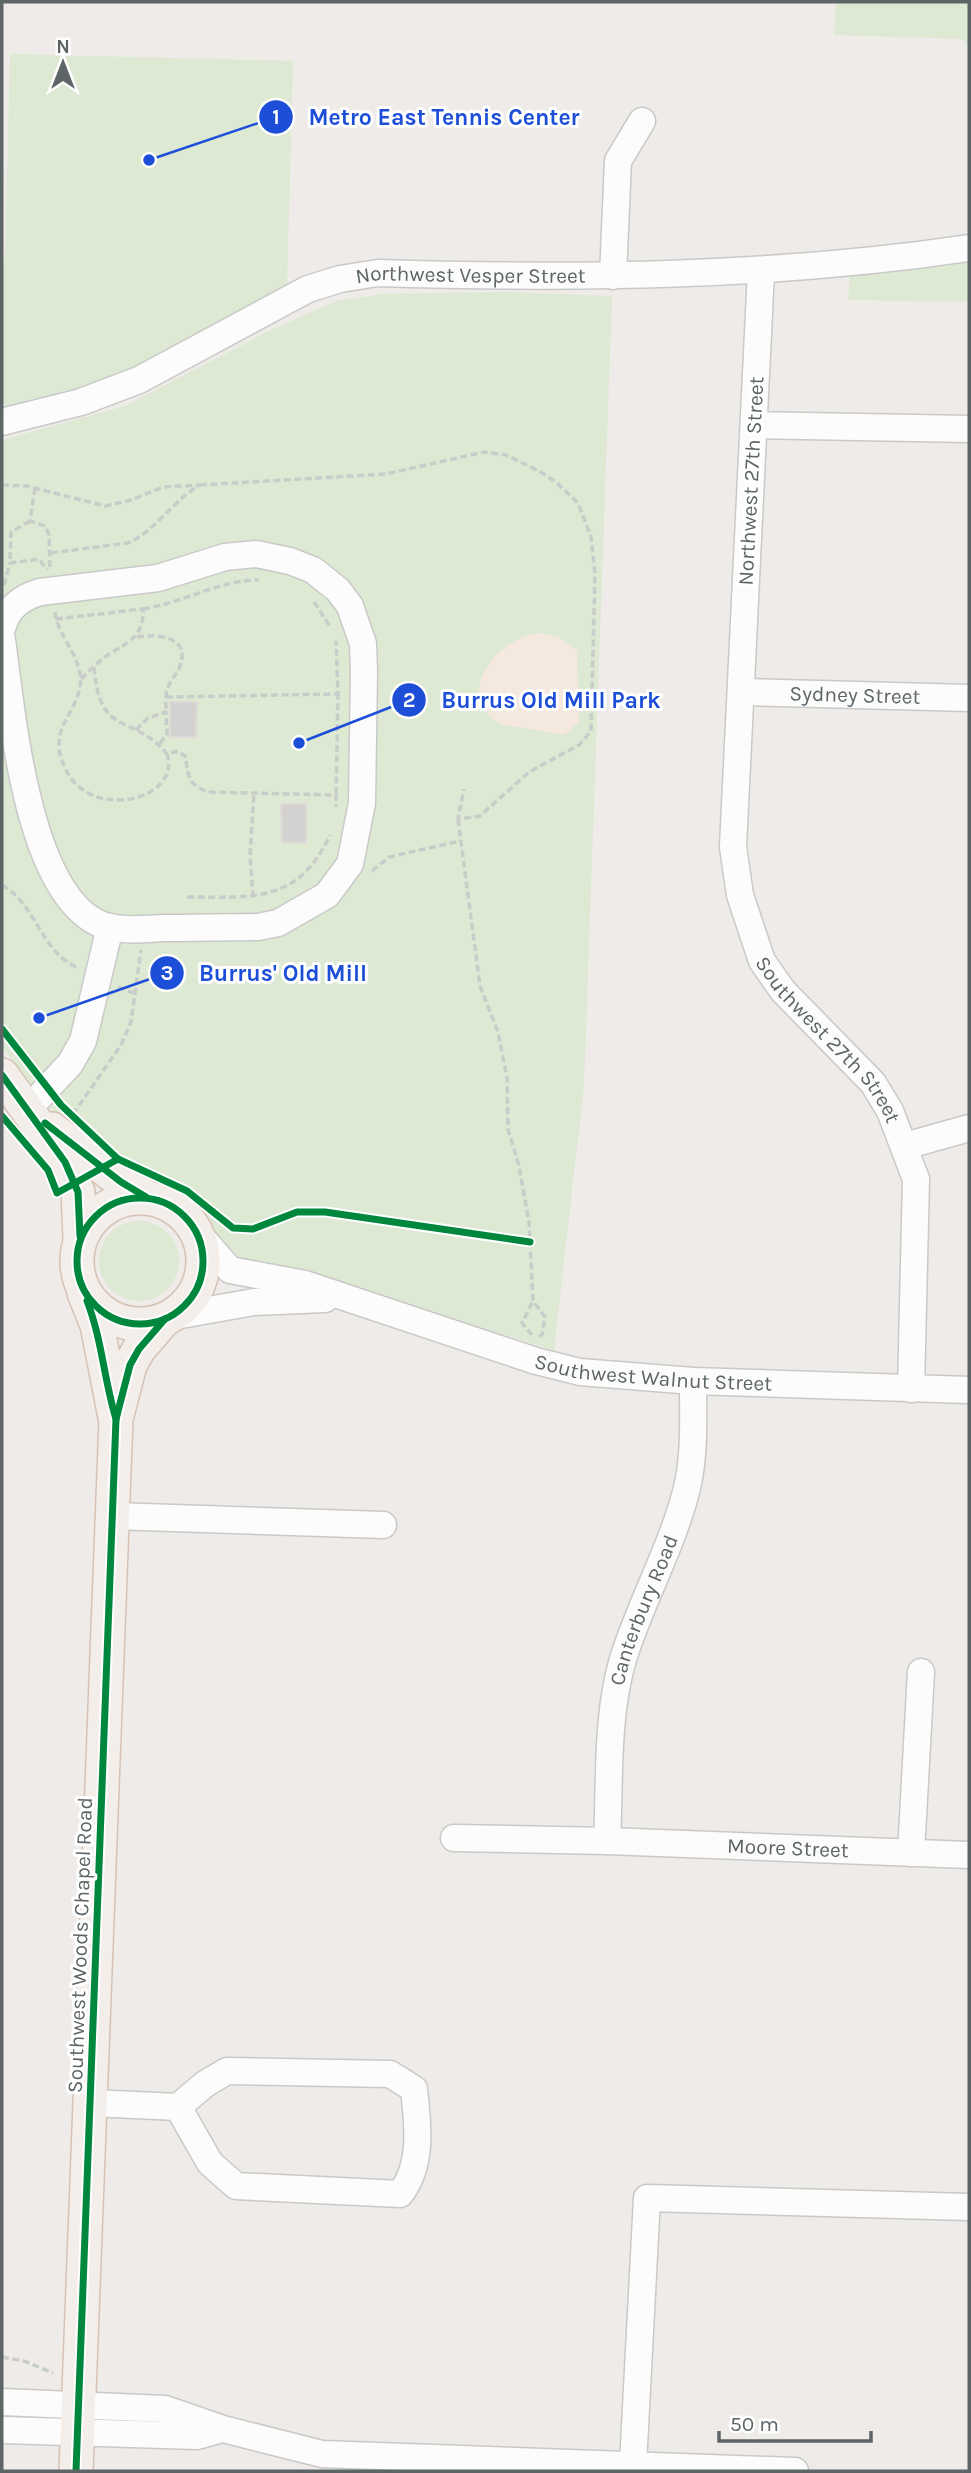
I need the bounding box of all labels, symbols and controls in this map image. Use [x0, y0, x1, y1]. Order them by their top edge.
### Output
north arrow [28, 28, 98, 98]
text: N [56, 36, 70, 58]
callout: Metro East Tennis Center [259, 95, 593, 139]
text: Metro East Tennis Center [308, 104, 580, 131]
text: 1 [272, 105, 280, 129]
street label: Northwest Vesper Street [354, 261, 586, 288]
street label: Northwest 27th Street [734, 376, 768, 586]
callout: Burrus Old Mill Park [392, 678, 674, 722]
street label: Sydney Street [789, 681, 921, 709]
text: Burrus Old Mill Park [441, 687, 661, 714]
text: 2 [403, 688, 415, 712]
callout: Burrus' Old Mill [149, 951, 381, 995]
street label: Southwest 27th Street [750, 952, 905, 1126]
text: Burrus' Old Mill [199, 960, 367, 987]
text: 3 [160, 961, 174, 985]
street label: Southwest Walnut Street [532, 1349, 773, 1396]
street label: Canterbury Road [605, 1532, 683, 1688]
street label: Southwest Woods Chapel Road [63, 1797, 97, 2093]
street label: Moore Street [726, 1834, 849, 1862]
scale bar [719, 2400, 871, 2444]
text: 50 m [730, 2412, 779, 2436]

